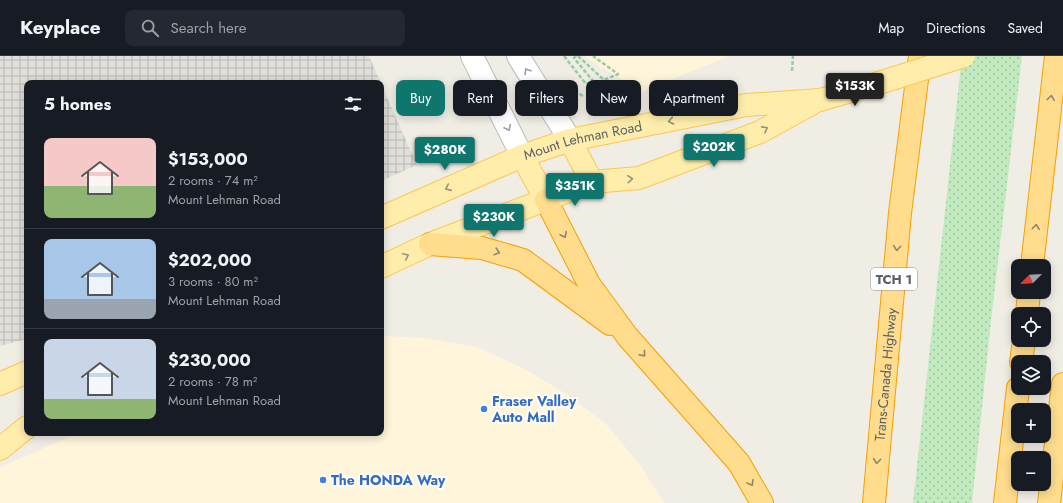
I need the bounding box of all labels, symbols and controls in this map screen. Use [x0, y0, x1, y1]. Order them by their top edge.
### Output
search box [125, 10, 405, 46]
text: Keyplace [20, 14, 101, 41]
icon: search [139, 17, 161, 39]
text: Search here [171, 17, 246, 39]
text: Map [878, 18, 904, 38]
text: Directions [926, 18, 986, 38]
text: Saved [1008, 18, 1043, 38]
one-way arrow [525, 68, 532, 75]
pin: $153K [827, 73, 883, 107]
text: $153K [835, 76, 875, 95]
chip: Buy [396, 80, 445, 116]
chip: Rent [453, 80, 507, 116]
chip: Filters [515, 80, 578, 116]
chip: New [586, 80, 641, 116]
chip: Apartment [649, 80, 738, 116]
text: 5 homes [44, 92, 111, 116]
icon: filters [342, 93, 364, 115]
one-way arrow [1046, 95, 1055, 101]
street label: Mount Lehman Road [521, 116, 644, 165]
one-way arrow [667, 117, 674, 125]
one-way arrow [503, 124, 511, 132]
one-way arrow [761, 126, 768, 134]
pin: $202K [686, 134, 742, 168]
pin: $280K [417, 137, 473, 171]
text: $202K [693, 137, 735, 156]
text: $280K [424, 140, 466, 159]
text: $153,000 [168, 147, 248, 171]
icon: home [76, 154, 124, 202]
text: 2 rooms · 74 m² [168, 171, 258, 190]
pin: $351K [547, 173, 603, 207]
one-way arrow [627, 174, 633, 183]
text: $351K [555, 176, 595, 195]
one-way arrow [445, 183, 452, 191]
text: Mount Lehman Road [168, 190, 281, 209]
pin: $230K [466, 204, 522, 238]
text: $230K [473, 207, 515, 226]
one-way arrow [1032, 224, 1041, 230]
one-way arrow [559, 230, 566, 238]
one-way arrow [893, 245, 902, 251]
one-way arrow [493, 247, 500, 256]
text: $202,000 [168, 248, 251, 272]
one-way arrow [402, 252, 409, 260]
icon: home [76, 255, 124, 303]
north arrow [1011, 259, 1051, 299]
map controls [1011, 259, 1051, 491]
road number: TCH 1 [871, 268, 917, 290]
text: 3 rooms · 80 m² [168, 272, 258, 291]
text: Mount Lehman Road [168, 291, 281, 310]
street label: Trans-Canada Highway [870, 306, 902, 442]
button: locate [1011, 307, 1051, 347]
text: $230,000 [168, 348, 251, 372]
one-way arrow [638, 349, 646, 357]
icon: home [76, 355, 124, 403]
button: layers [1011, 355, 1051, 395]
text: 2 rooms · 78 m² [168, 372, 257, 391]
text: Mount Lehman Road [168, 391, 281, 410]
place label: Fraser Valley Auto Mall [491, 391, 577, 427]
button: + [1011, 403, 1051, 443]
marker: Fraser Valley Auto Mall [479, 404, 489, 414]
button: − [1011, 451, 1051, 491]
one-way arrow [873, 458, 882, 464]
place label: The HONDA Way [331, 470, 446, 490]
marker: The HONDA Way [318, 475, 328, 485]
one-way arrow [747, 479, 754, 486]

